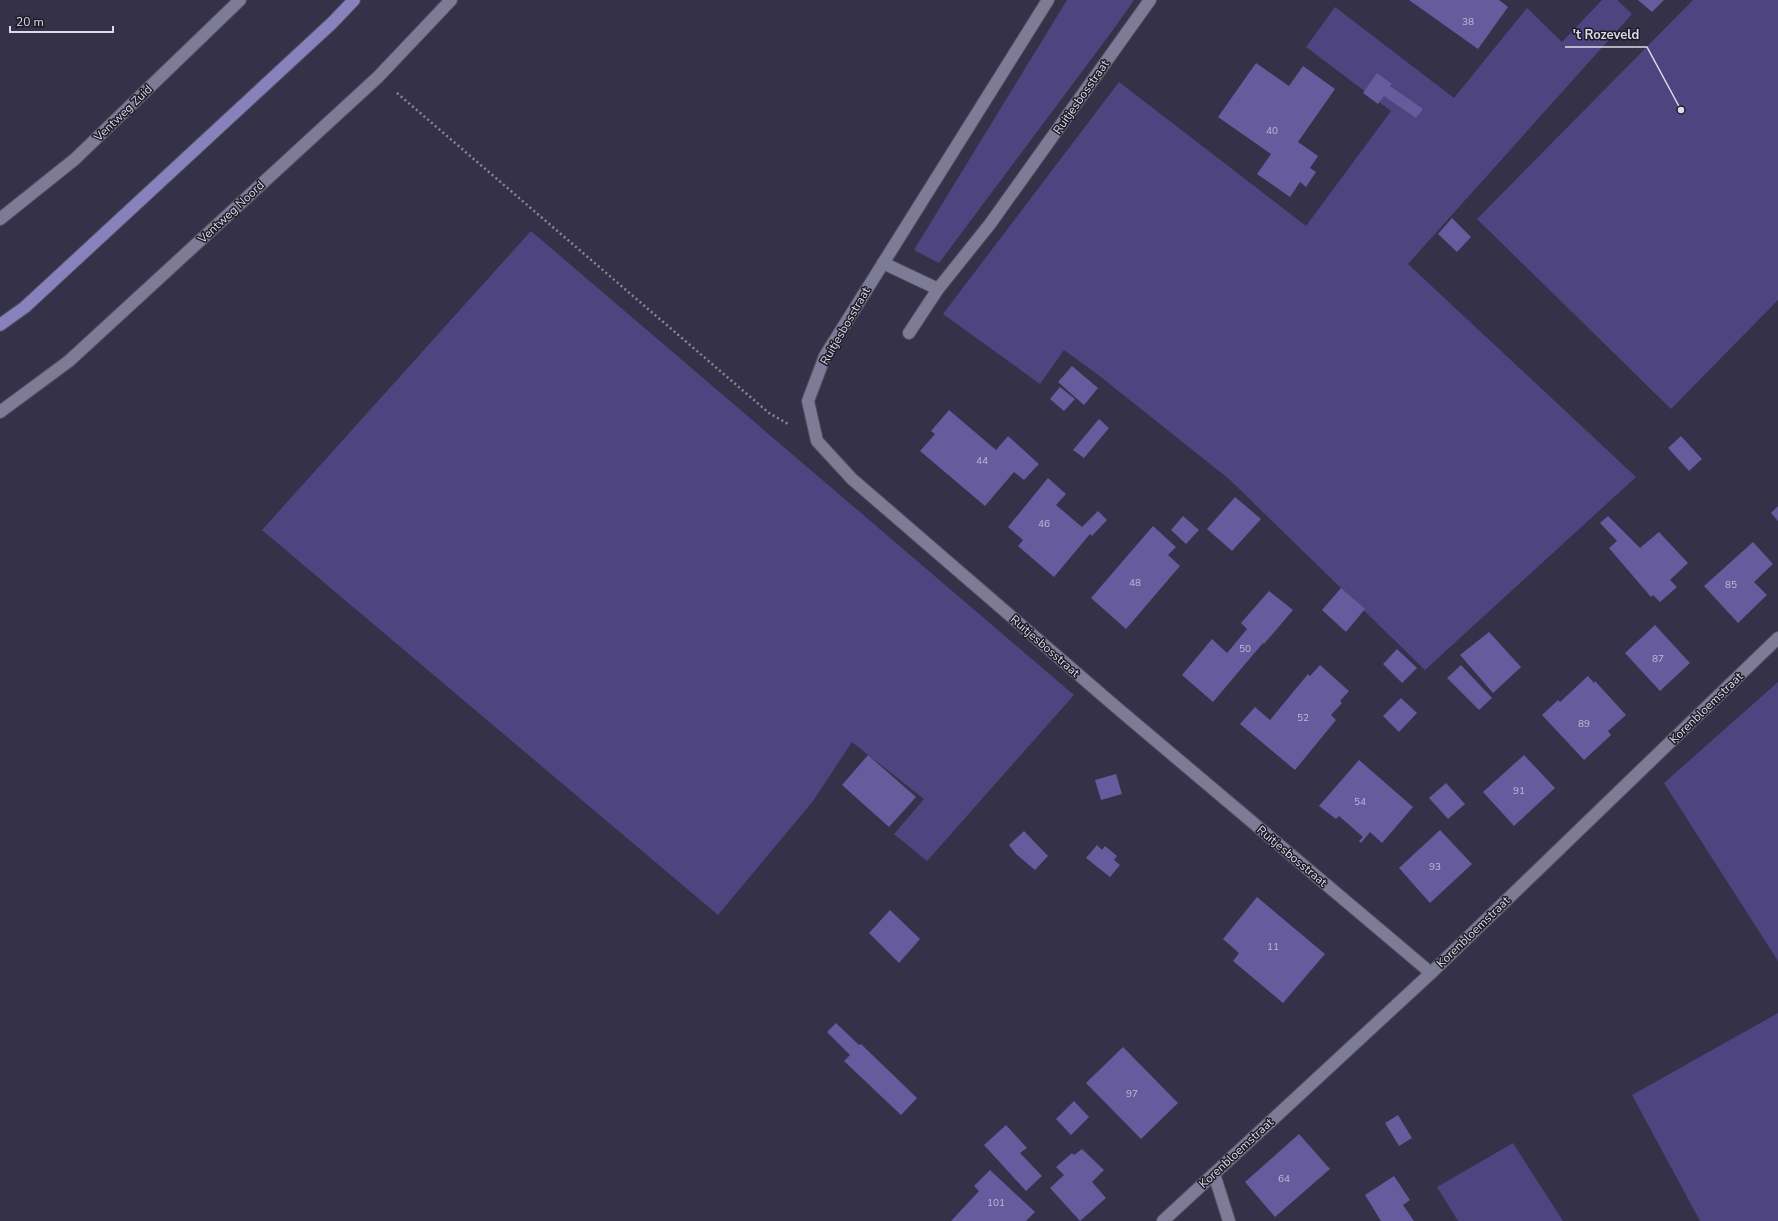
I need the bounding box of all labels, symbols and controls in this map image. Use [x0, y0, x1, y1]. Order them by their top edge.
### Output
scale bar [10, 8, 113, 34]
text: 20 m [16, 14, 44, 30]
house number: 38 [1462, 15, 1474, 29]
callout: 't Rozeveld [1565, 22, 1647, 47]
text: 't Rozeveld [1573, 26, 1639, 44]
street label: Ruitjesbosstraat [1049, 56, 1113, 137]
street label: Ventweg Zuid [90, 81, 156, 146]
house number: 40 [1266, 124, 1278, 138]
street label: Ventweg Noord [194, 177, 268, 248]
street label: Ruitjesbosstraat [816, 284, 874, 368]
house number: 44 [976, 454, 988, 468]
house number: 46 [1038, 517, 1050, 531]
house number: 48 [1129, 576, 1141, 590]
house number: 85 [1725, 578, 1737, 592]
street label: Ruitjesbosstraat [1007, 611, 1084, 681]
house number: 50 [1239, 642, 1251, 656]
house number: 87 [1652, 652, 1664, 666]
street label: Korenbloemstraat [1666, 668, 1747, 747]
house number: 52 [1297, 711, 1309, 725]
house number: 89 [1578, 717, 1590, 731]
house number: 91 [1513, 784, 1525, 798]
house number: 54 [1354, 795, 1366, 809]
street label: Ruitjesbosstraat [1253, 822, 1331, 891]
house number: 93 [1429, 860, 1441, 874]
street label: Korenbloemstraat [1433, 892, 1514, 971]
house number: 11 [1267, 940, 1279, 954]
house number: 97 [1126, 1087, 1138, 1101]
street label: Korenbloemstraat [1195, 1114, 1277, 1192]
house number: 64 [1278, 1172, 1290, 1186]
house number: 101 [987, 1196, 1005, 1210]

